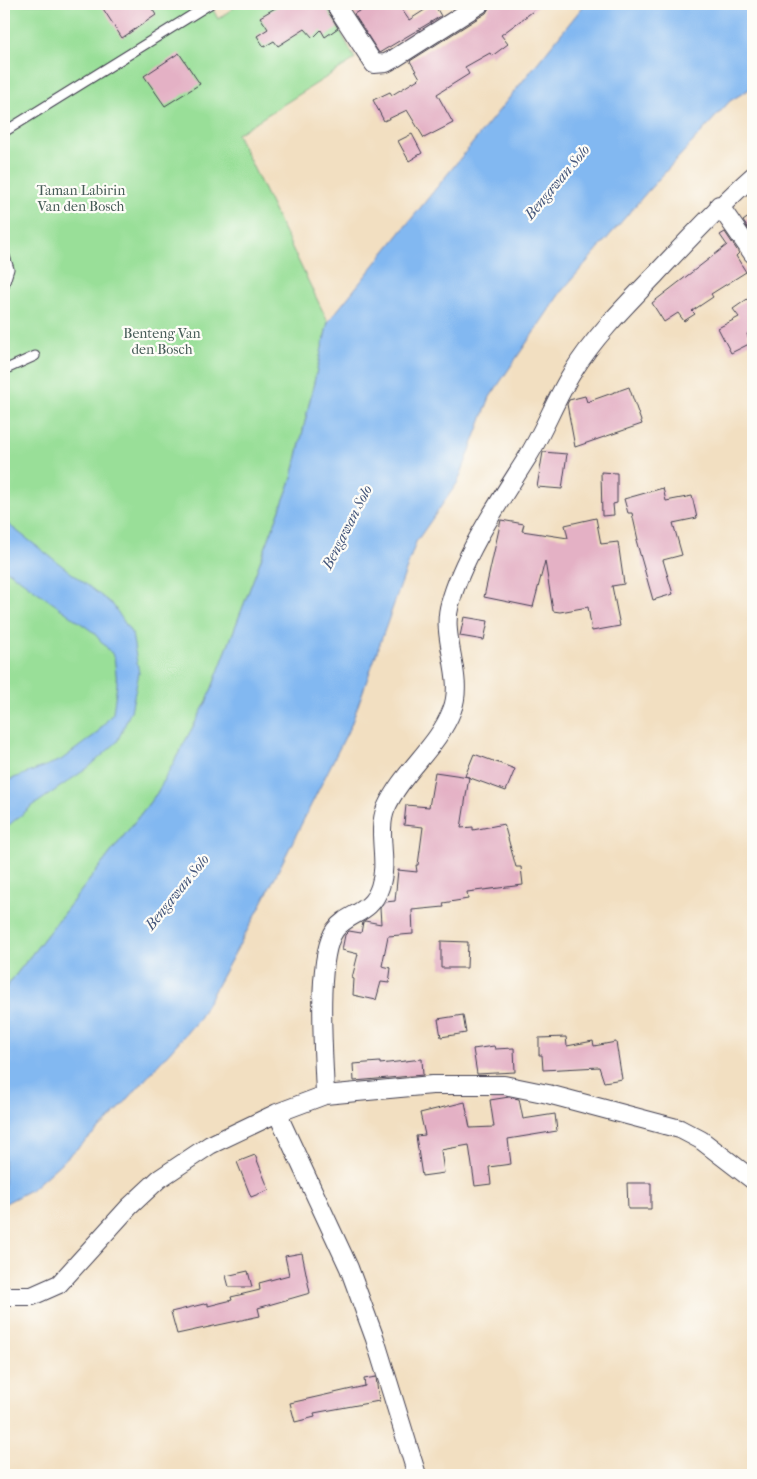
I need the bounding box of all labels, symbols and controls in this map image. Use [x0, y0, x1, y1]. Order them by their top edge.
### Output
water label: Bengawan Solo [520, 141, 593, 224]
park label: Taman Labirin Van den Bosch [37, 182, 125, 215]
park label: Benteng Van den Bosch [123, 325, 201, 358]
water label: Bengawan Solo [318, 482, 376, 573]
water label: Bengawan Solo [140, 851, 213, 934]

